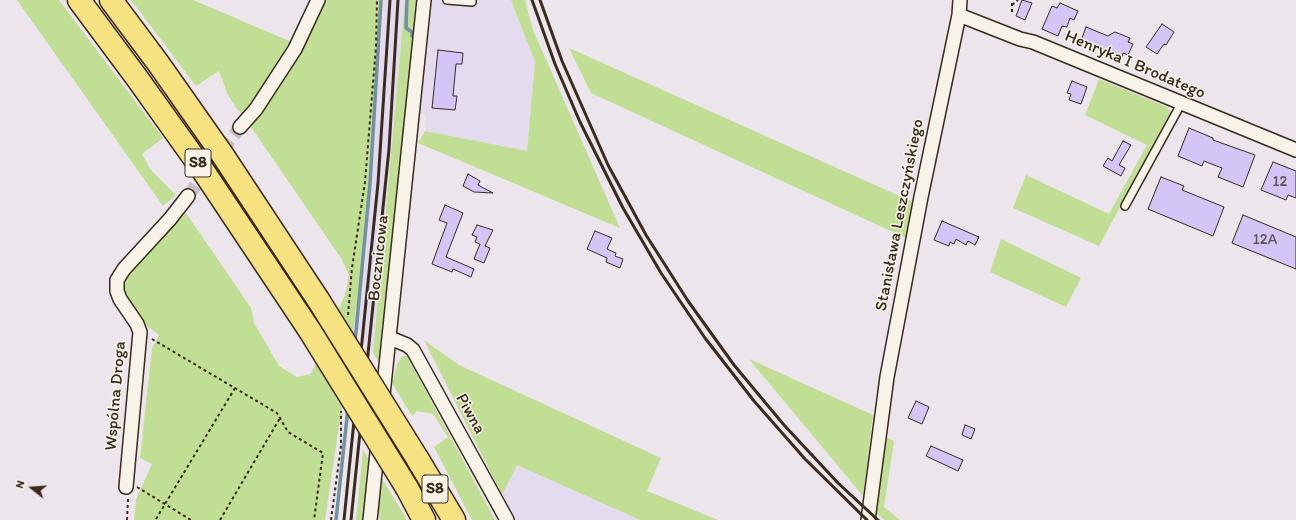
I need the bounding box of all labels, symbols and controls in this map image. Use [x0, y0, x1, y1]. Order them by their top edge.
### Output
street label: Henryka I Brodatego [1062, 26, 1208, 104]
street label: Stanisława Leszczyńskiego [871, 117, 929, 313]
road number: S8 [185, 149, 211, 177]
house number: 12 [1273, 173, 1287, 191]
street label: Bocznicowa [364, 214, 394, 302]
house number: 12A [1253, 231, 1277, 249]
street label: Wspólna Droga [101, 340, 131, 452]
street label: Piwna [451, 390, 489, 438]
north arrow [12, 468, 52, 508]
road number: S8 [422, 475, 448, 503]
text: N [13, 479, 27, 490]

